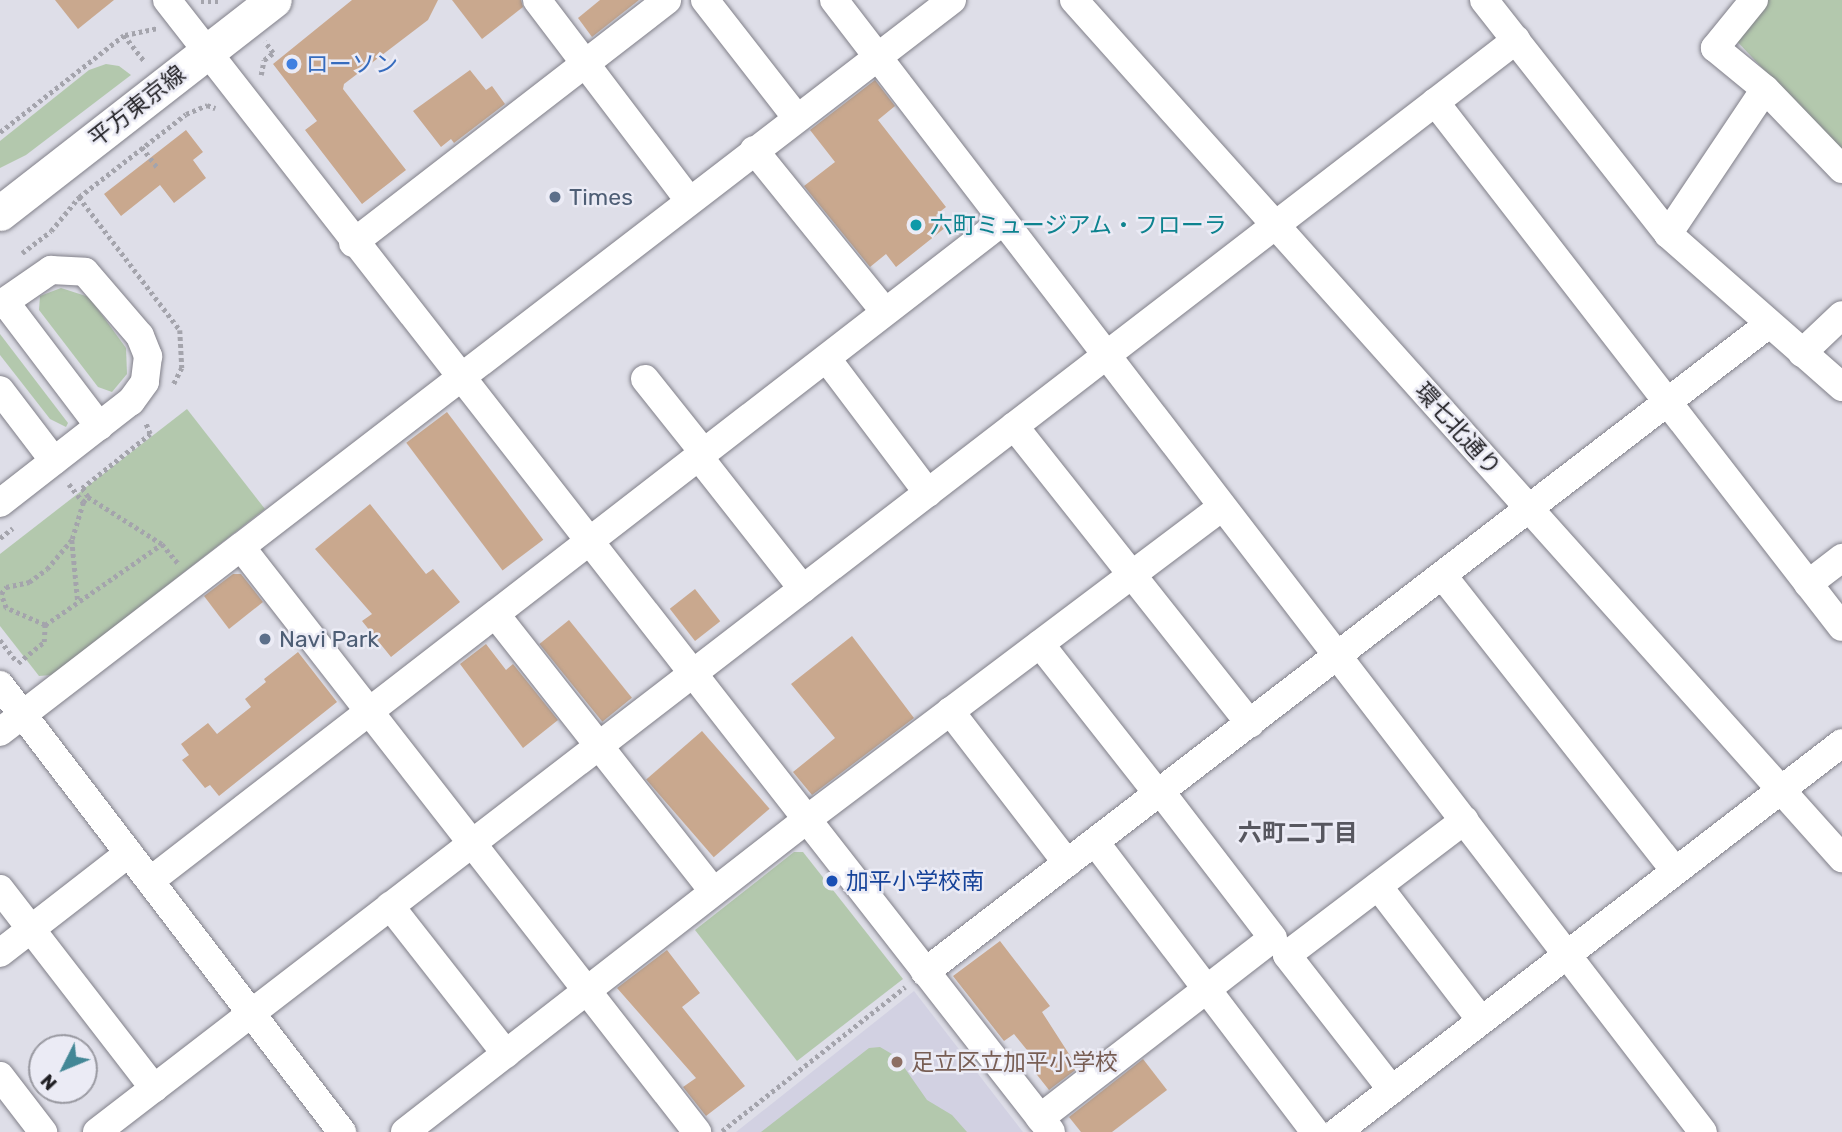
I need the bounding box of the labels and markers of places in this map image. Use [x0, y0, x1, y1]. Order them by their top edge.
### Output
place label: ローソン [306, 50, 398, 78]
marker: ローソン [284, 56, 300, 72]
place label: Times [569, 183, 633, 211]
marker: Times [547, 189, 563, 205]
place label: 六町ミュージアム・フローラ [930, 211, 1229, 239]
marker: 六町ミュージアム・フローラ [908, 217, 924, 233]
place label: Navi Park [279, 625, 379, 653]
marker: Navi Park [257, 631, 273, 647]
place label: 加平小学校南 [846, 867, 984, 895]
marker: 加平小学校南 [824, 873, 840, 889]
place label: 足立区立加平小学校 [911, 1048, 1118, 1076]
marker: 足立区立加平小学校 [889, 1054, 905, 1070]

